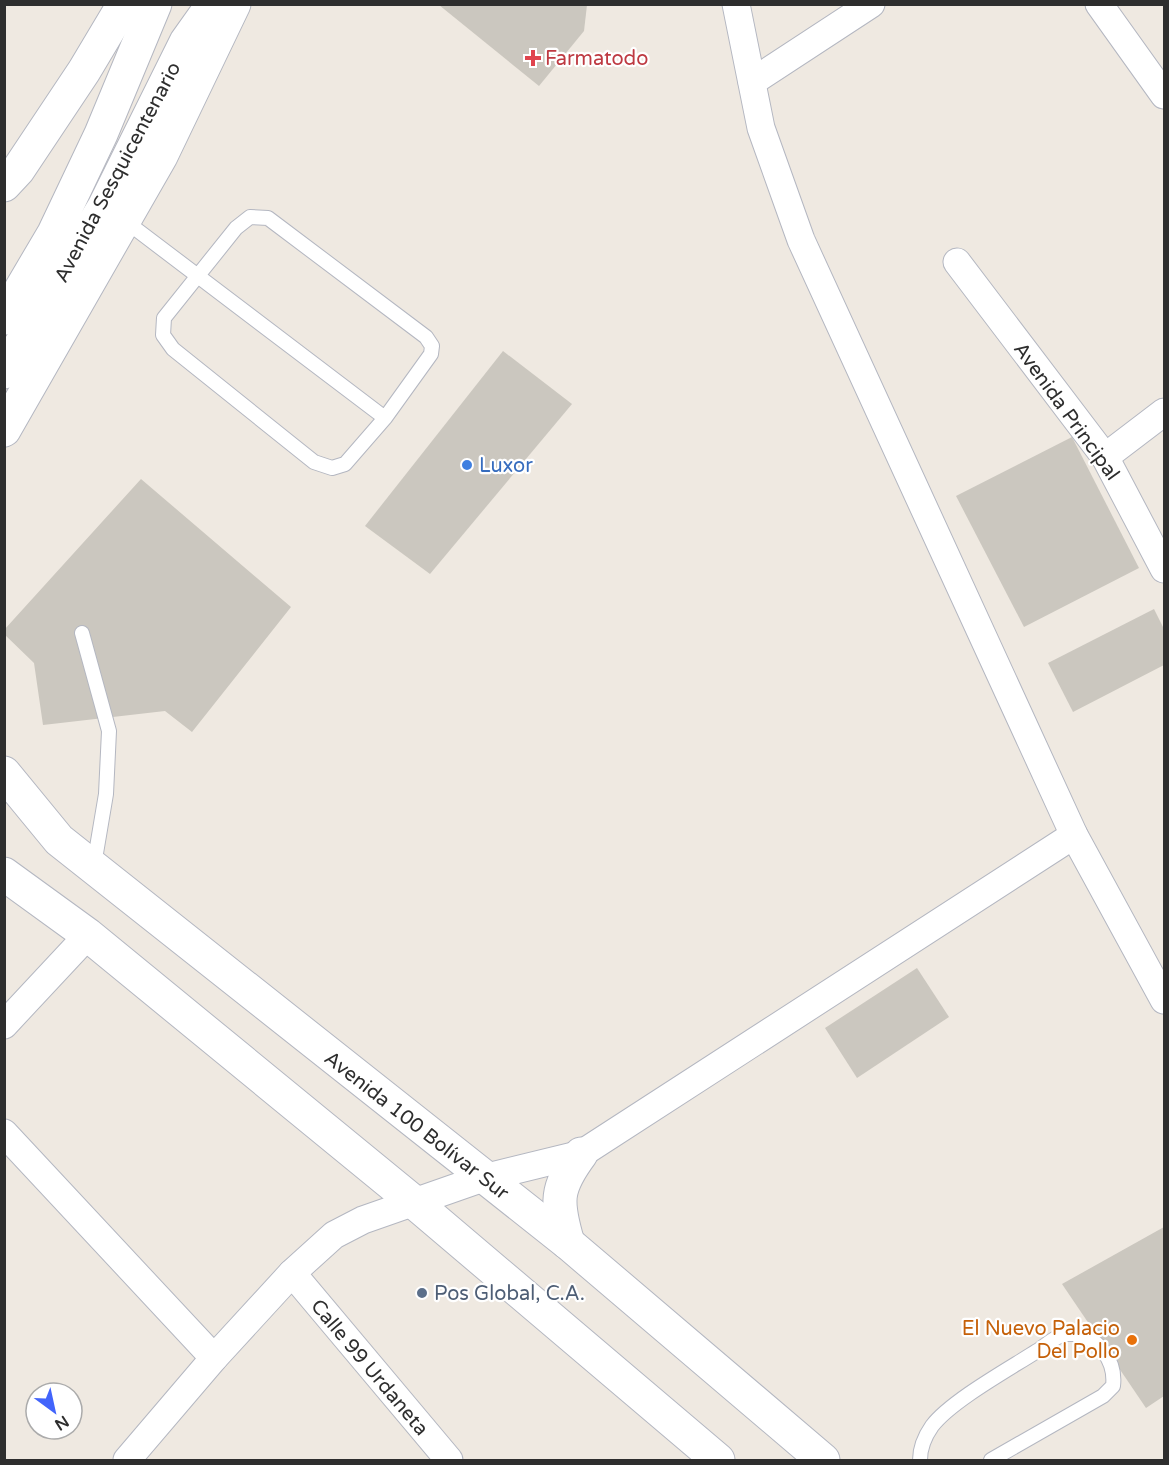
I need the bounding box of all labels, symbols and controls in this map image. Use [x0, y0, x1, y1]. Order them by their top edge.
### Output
place label: Farmatodo [545, 47, 648, 71]
marker: Farmatodo [526, 51, 540, 65]
street label: Avenida Sesquicentenario [50, 58, 186, 287]
street label: Avenida Principal [1008, 338, 1124, 485]
place label: Luxor [479, 454, 533, 478]
marker: Luxor [460, 458, 474, 472]
street label: Avenida 100 Bolívar Sur [319, 1046, 514, 1205]
place label: Pos Global, C.A. [434, 1282, 585, 1306]
marker: Pos Global, C.A. [415, 1286, 429, 1300]
street label: Calle 99 Urdaneta [305, 1295, 433, 1441]
place label: El Nuevo Palacio Del Pollo [962, 1317, 1120, 1364]
marker: El Nuevo Palacio Del Pollo [1125, 1333, 1139, 1347]
north arrow [24, 1381, 84, 1441]
text: N [51, 1411, 72, 1435]

